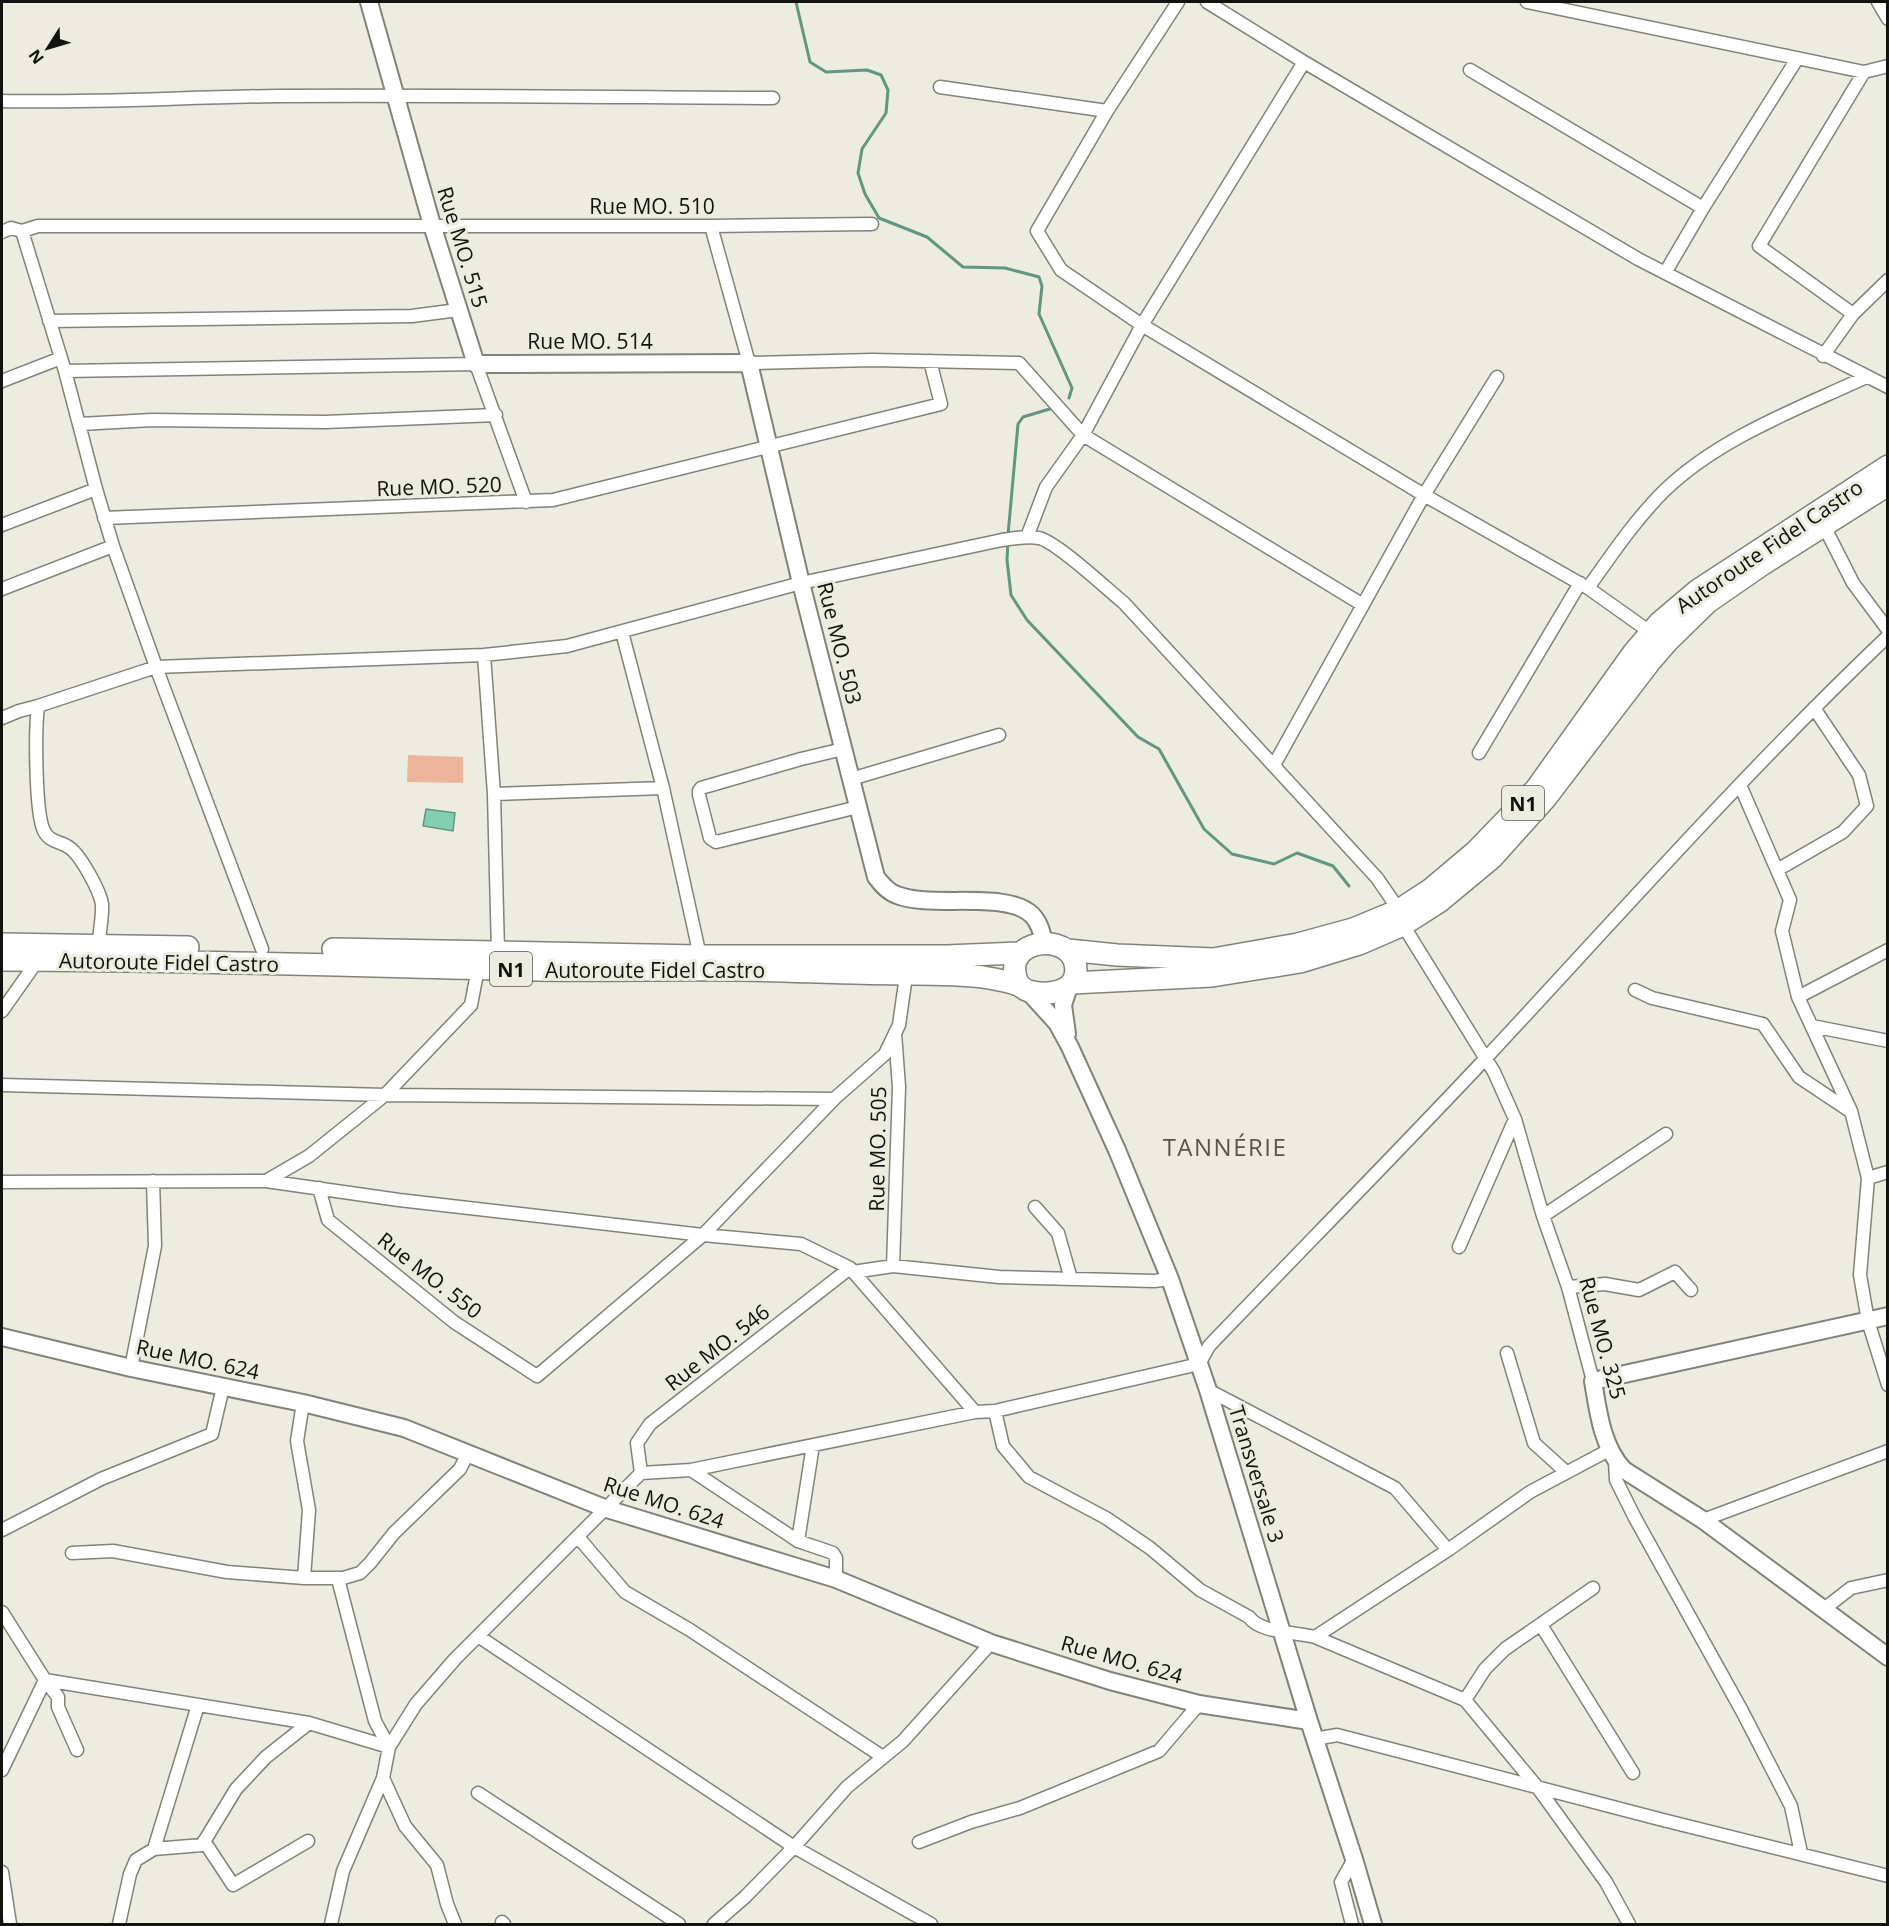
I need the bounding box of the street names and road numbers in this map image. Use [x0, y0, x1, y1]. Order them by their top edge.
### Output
street label: Rue MO. 515 [431, 183, 495, 311]
street label: Rue MO. 510 [589, 192, 715, 220]
street label: Rue MO. 514 [527, 327, 653, 355]
street label: Rue MO. 520 [376, 470, 502, 502]
street label: Autoroute Fidel Castro [1670, 473, 1868, 619]
street label: Rue MO. 503 [811, 579, 869, 707]
road number: N1 [1502, 786, 1544, 820]
street label: Autoroute Fidel Castro [59, 946, 279, 978]
road number: N1 [490, 952, 532, 986]
street label: Autoroute Fidel Castro [545, 956, 765, 984]
street label: Rue MO. 505 [862, 1086, 892, 1212]
street label: Rue MO. 550 [372, 1225, 488, 1325]
street label: Rue MO. 325 [1573, 1274, 1633, 1402]
street label: Rue MO. 546 [659, 1297, 775, 1397]
street label: Rue MO. 624 [134, 1332, 262, 1386]
street label: Transversale 3 [1223, 1402, 1291, 1546]
street label: Rue MO. 624 [600, 1469, 728, 1535]
street label: Rue MO. 624 [1058, 1628, 1186, 1690]

